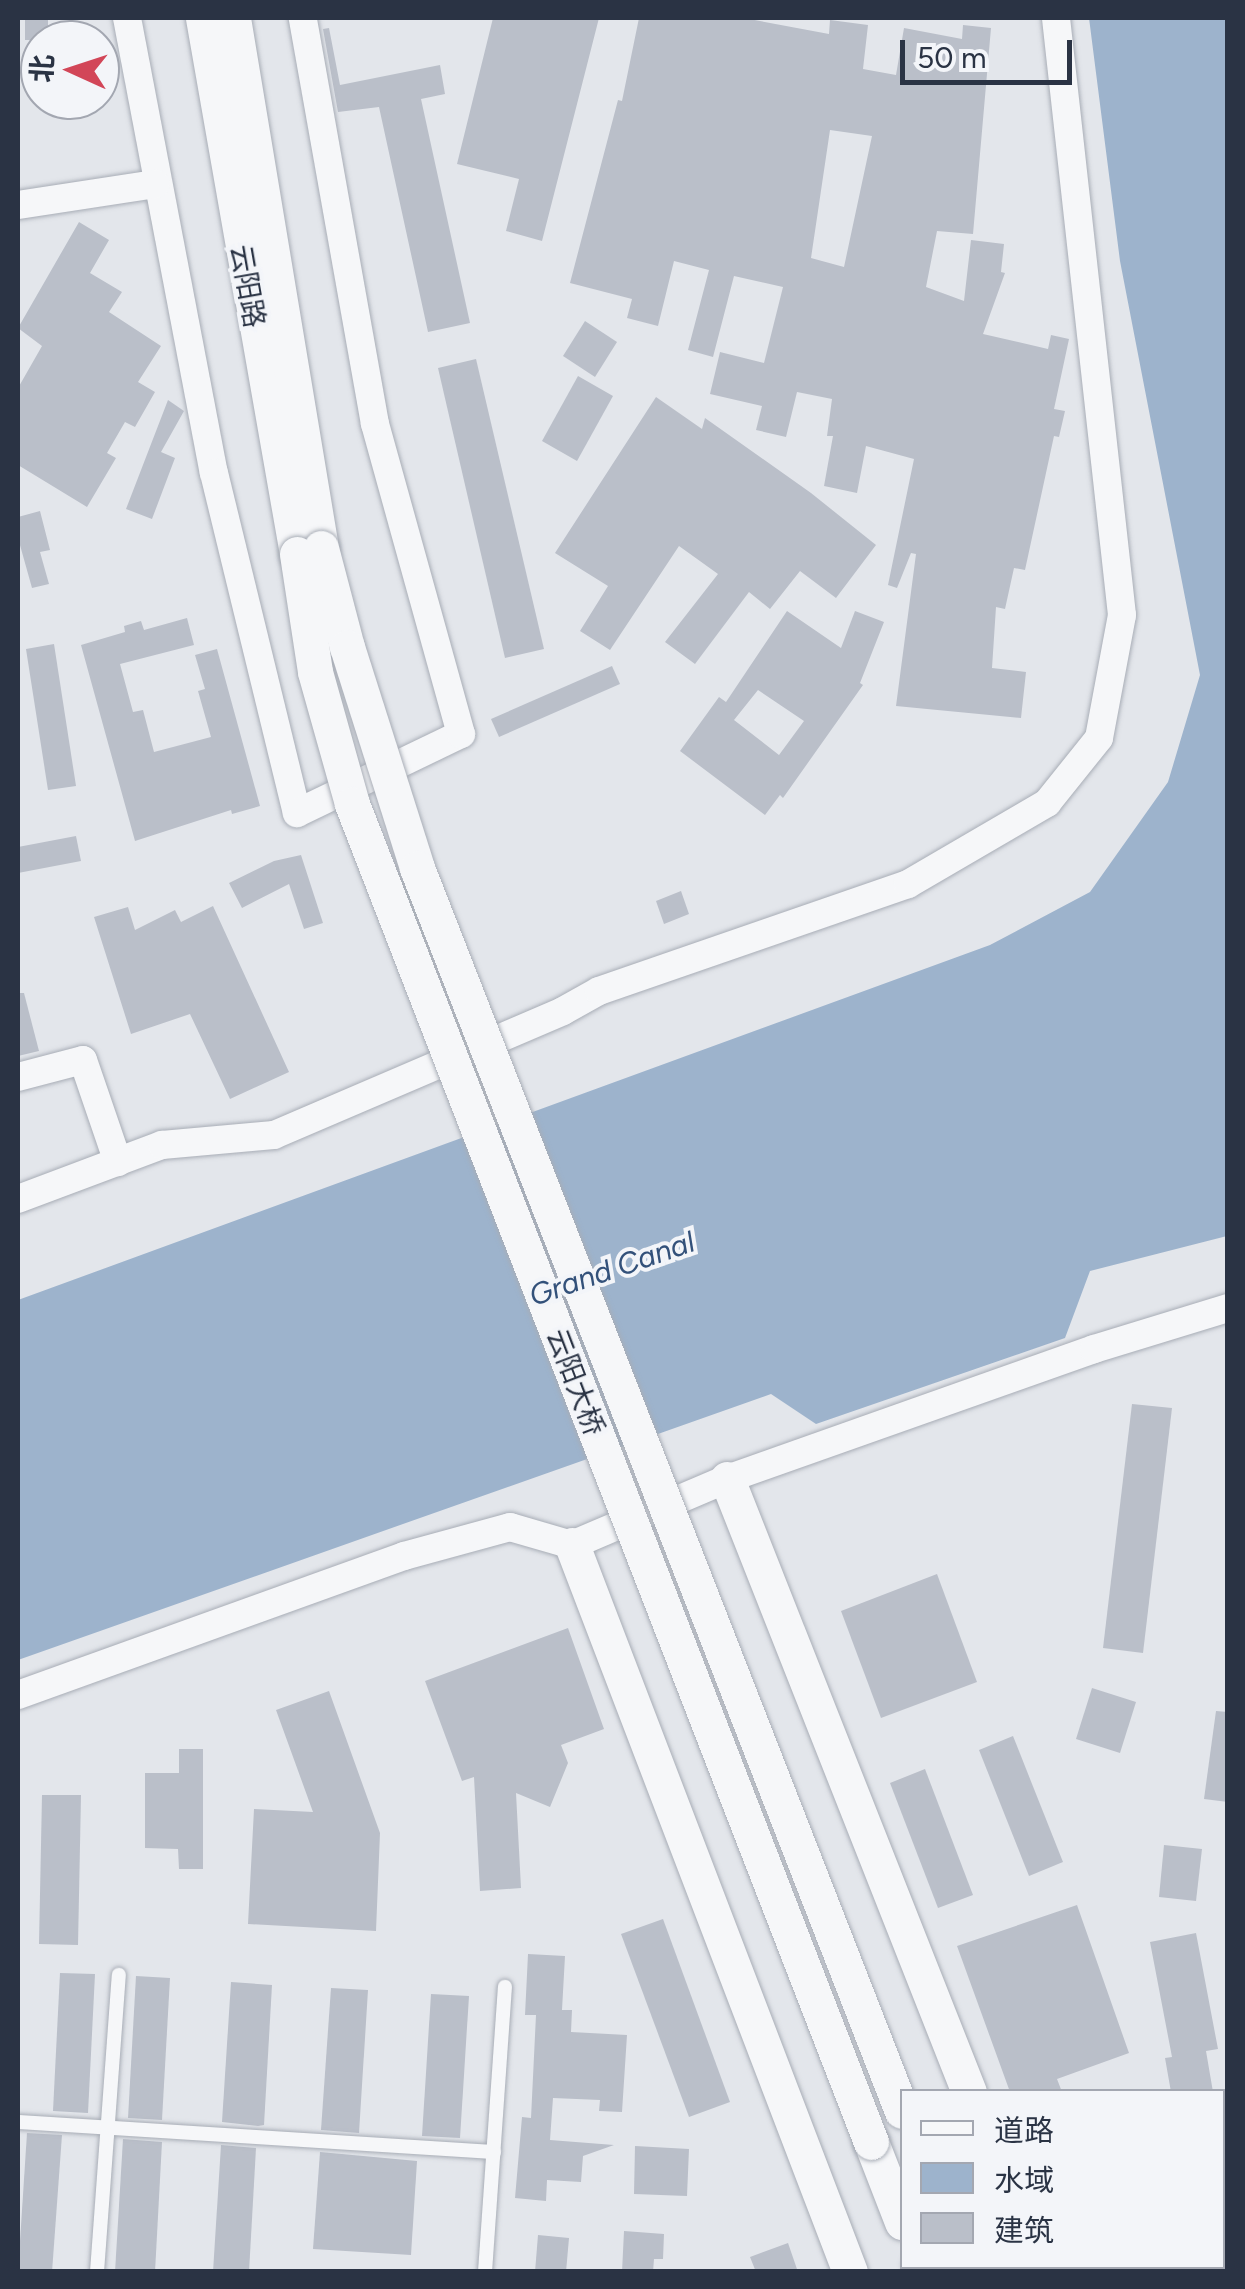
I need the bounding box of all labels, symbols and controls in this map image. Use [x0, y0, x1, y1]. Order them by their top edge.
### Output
north arrow [20, 20, 120, 120]
scale bar [905, 20, 1078, 82]
text: 50 m [917, 39, 986, 76]
text: 北 [24, 54, 60, 83]
street label: 云阳路 [224, 242, 272, 330]
water label: Grand Canal [525, 1224, 699, 1314]
street label: 云阳大桥 [540, 1324, 612, 1440]
legend [900, 2089, 1225, 2269]
text: 道路 [994, 2112, 1054, 2149]
text: 水域 [994, 2162, 1054, 2199]
text: 建筑 [994, 2212, 1054, 2249]

